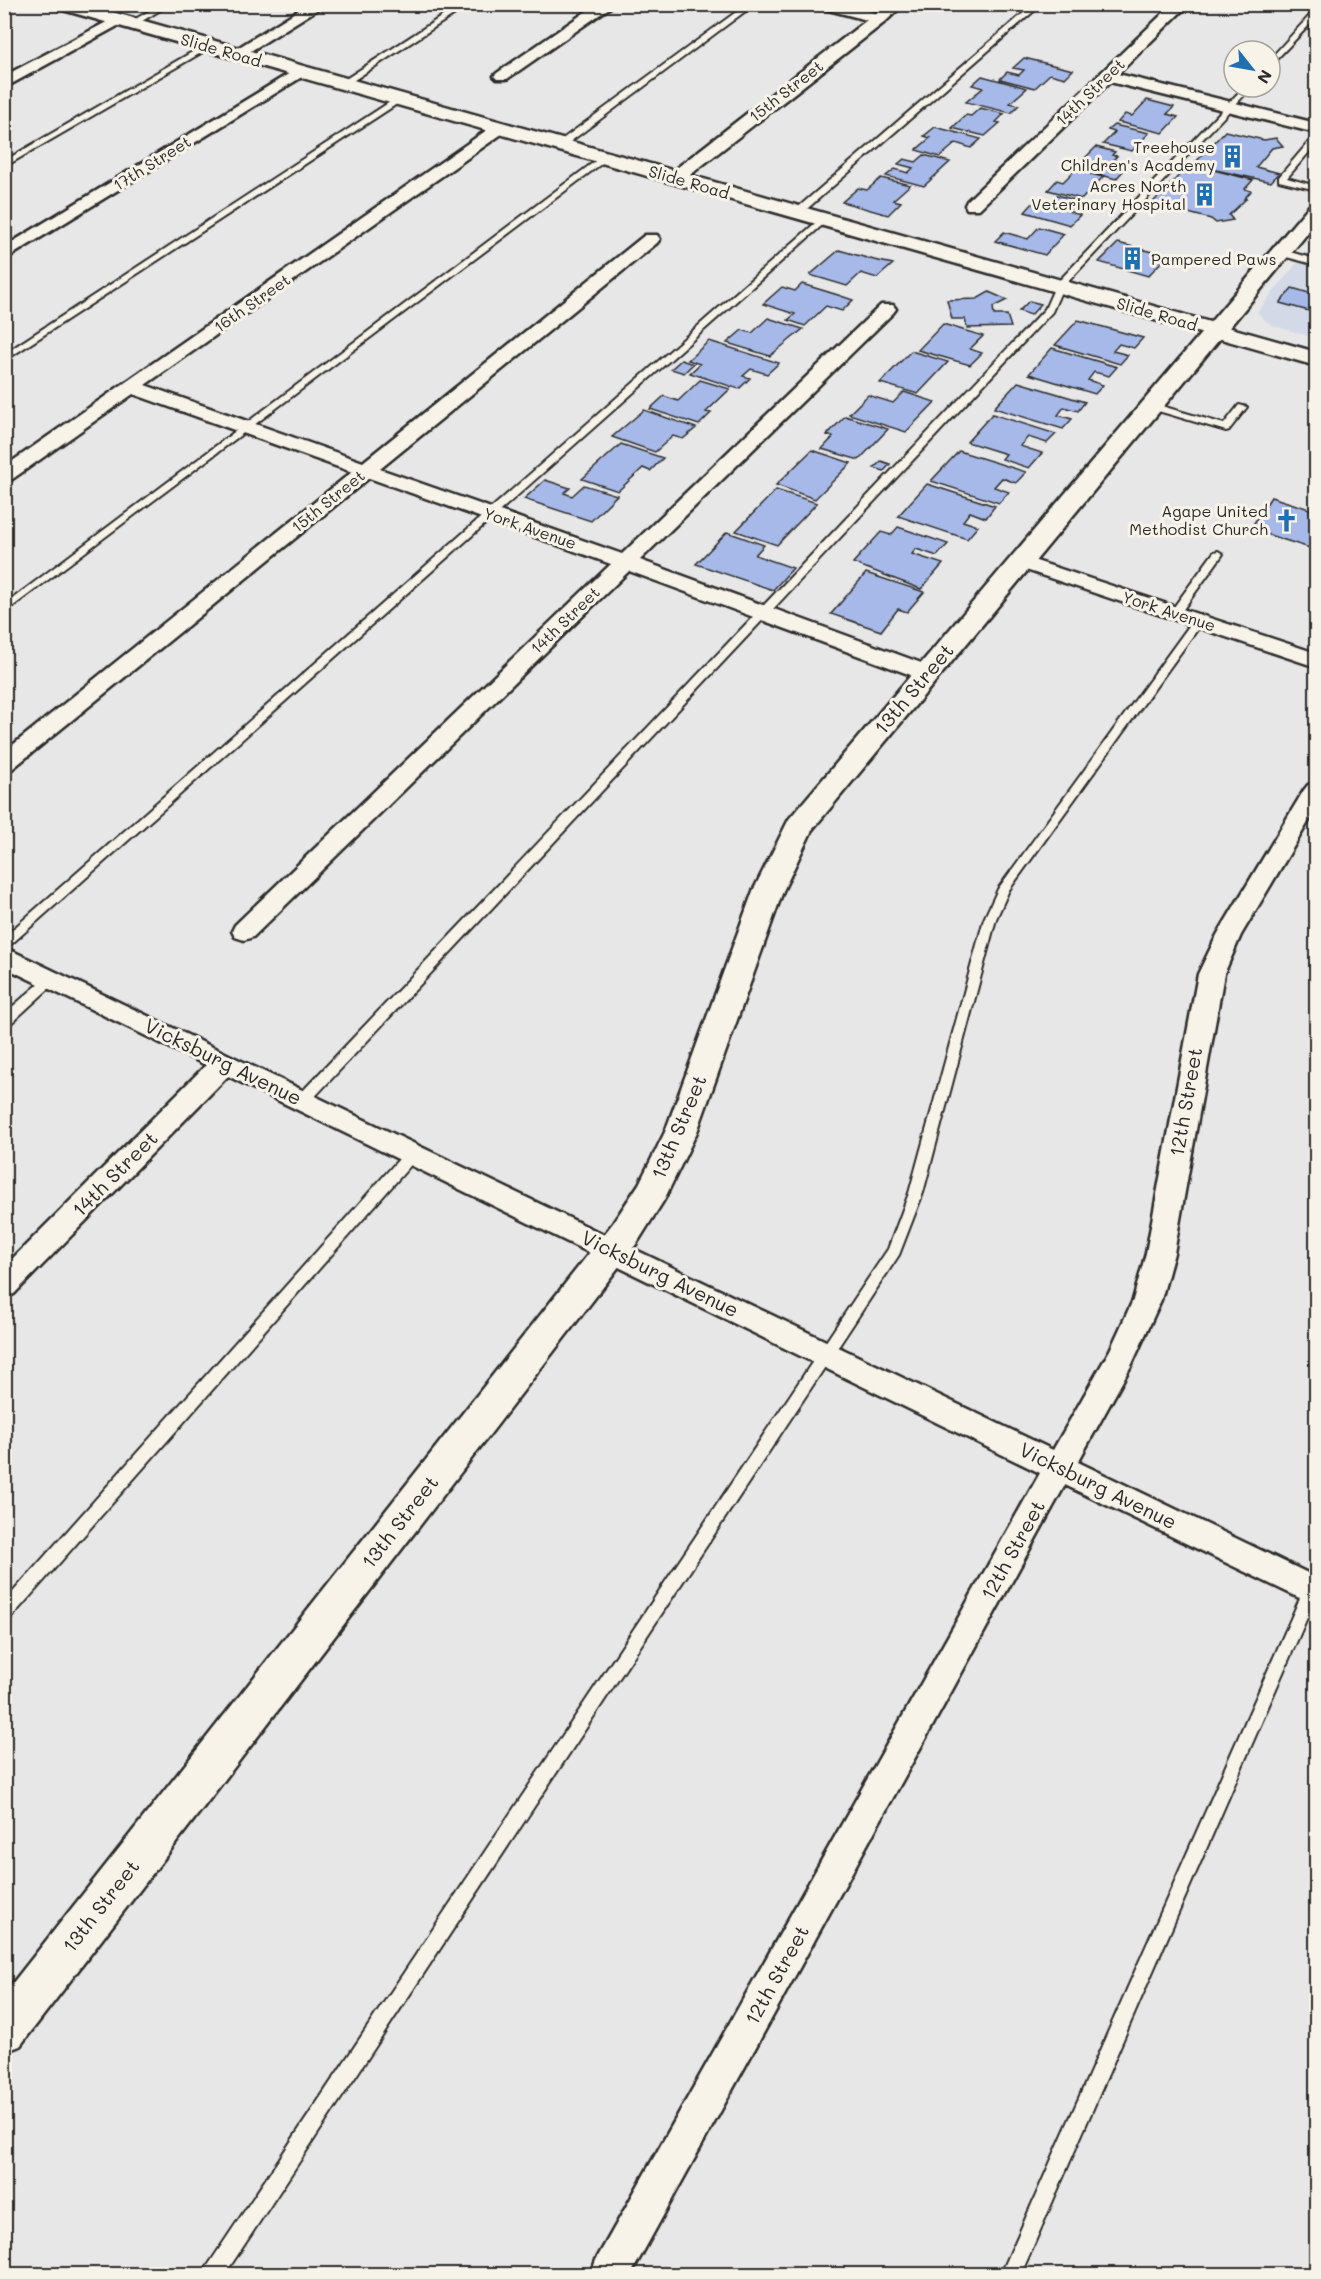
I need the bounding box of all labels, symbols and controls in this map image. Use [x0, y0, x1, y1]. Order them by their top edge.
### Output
street label: Slide Road [178, 28, 264, 71]
north arrow [1222, 39, 1282, 99]
street label: 14th Street [1050, 53, 1129, 130]
street label: 15th Street [744, 55, 827, 126]
text: N [1253, 66, 1277, 88]
street label: 17th Street [109, 130, 195, 195]
place label: Treehouse Children's Academy [1061, 136, 1215, 175]
building icon: Treehouse Children's Academy [1220, 143, 1246, 169]
street label: Slide Road [646, 160, 732, 203]
place label: Acres North Veterinary Hospital [1031, 175, 1186, 214]
building icon: Acres North Veterinary Hospital [1191, 182, 1217, 208]
building icon: Pampered Paws [1120, 246, 1146, 272]
place label: Pampered Paws [1151, 248, 1276, 269]
street label: 16th Street [209, 268, 294, 337]
street label: Slide Road [1114, 292, 1200, 335]
street label: 15th Street [287, 465, 369, 537]
place label: Agape United Methodist Church [1129, 500, 1268, 539]
street label: York Avenue [481, 502, 579, 553]
church icon: Agape United Methodist Church [1273, 507, 1299, 533]
street label: 14th Street [525, 581, 604, 658]
street label: York Avenue [1120, 586, 1219, 635]
street label: 13th Street [868, 638, 959, 739]
street label: Vicksburg Avenue [140, 1012, 306, 1110]
street label: 12th Street [1163, 1045, 1207, 1158]
street label: 13th Street [644, 1071, 712, 1183]
street label: 14th Street [66, 1125, 163, 1222]
street label: Vicksburg Avenue [577, 1224, 743, 1322]
street label: Vicksburg Avenue [1015, 1436, 1181, 1534]
street label: 13th Street [355, 1470, 444, 1573]
street label: 12th Street [974, 1495, 1050, 1604]
street label: 13th Street [56, 1854, 145, 1957]
street label: 12th Street [738, 1920, 814, 2029]

